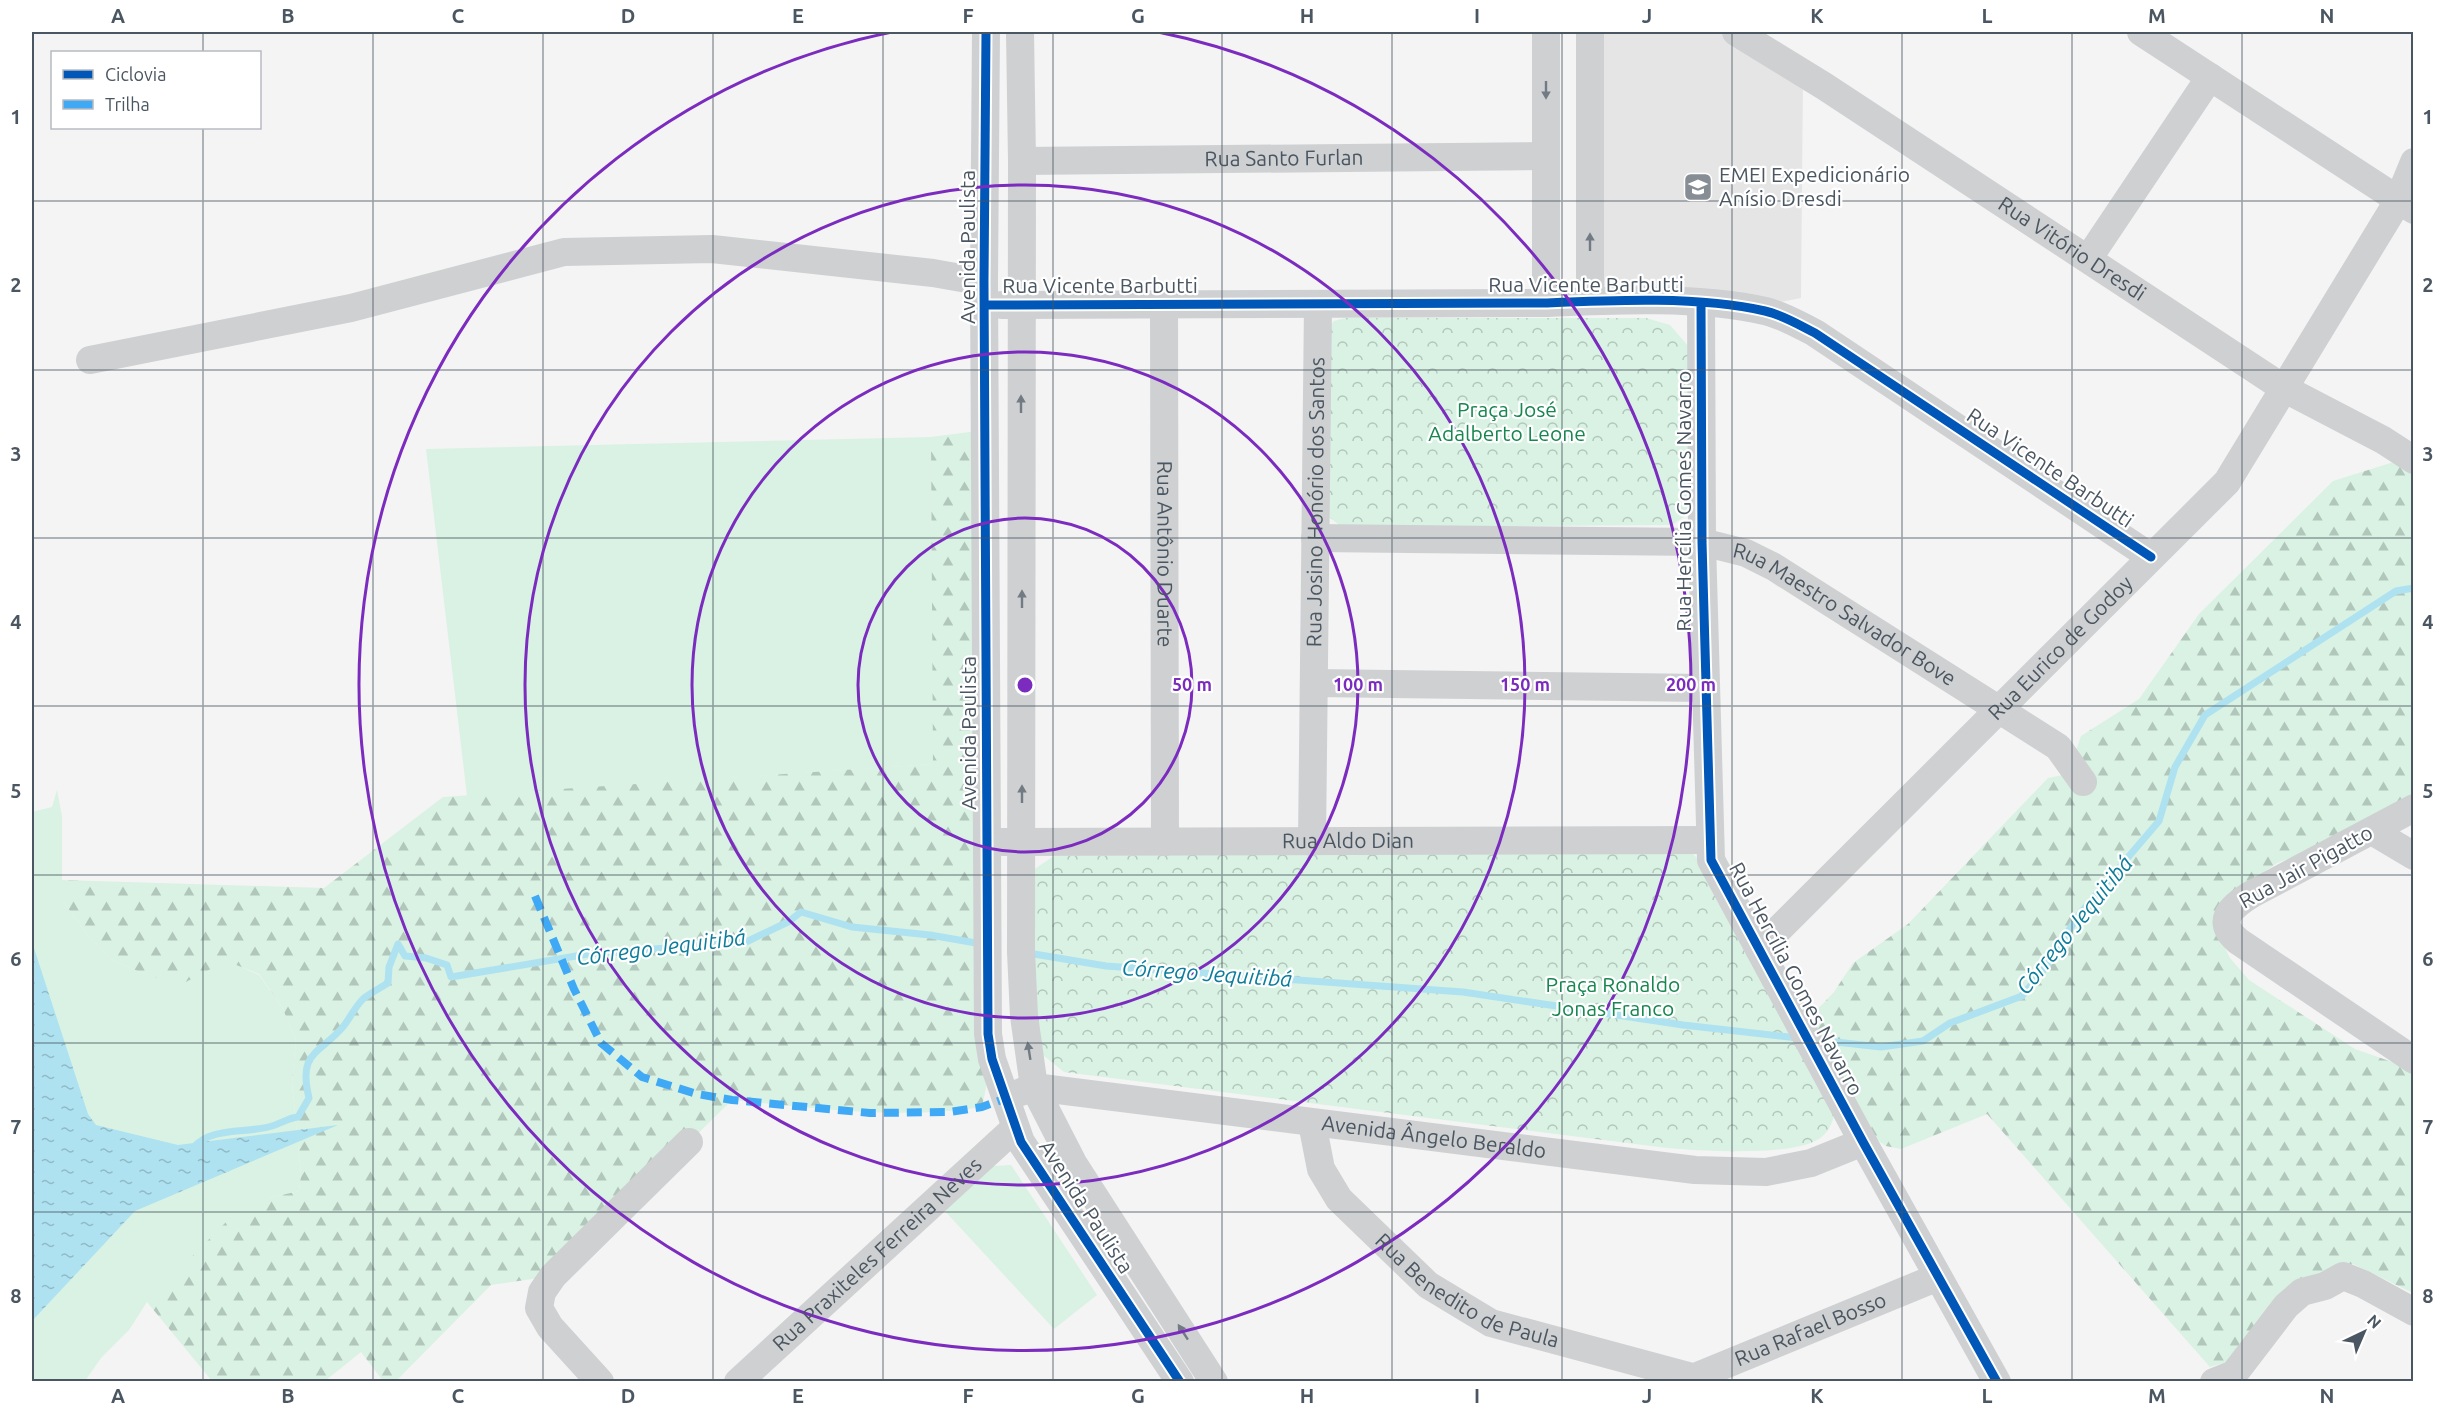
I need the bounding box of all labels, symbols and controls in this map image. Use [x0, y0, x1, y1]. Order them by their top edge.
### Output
text: A [111, 4, 125, 27]
text: B [281, 4, 295, 27]
text: C [452, 4, 465, 27]
text: D [621, 4, 635, 27]
text: E [792, 4, 804, 27]
text: F [962, 4, 974, 27]
text: G [1131, 4, 1145, 27]
text: H [1300, 4, 1314, 27]
text: I [1474, 4, 1480, 27]
text: J [1642, 4, 1652, 27]
text: K [1810, 4, 1824, 27]
text: L [1982, 4, 1993, 27]
text: M [2148, 4, 2166, 27]
text: N [2320, 4, 2334, 27]
legend [51, 51, 261, 129]
text: Ciclovia [105, 64, 166, 84]
one-way arrow [1541, 80, 1551, 99]
text: Trilha [105, 94, 150, 114]
text: 1 [10, 105, 22, 128]
text: 1 [2422, 105, 2434, 128]
street label: Rua Santo Furlan [1204, 145, 1364, 170]
place label: EMEI Expedicionário Anísio Dresdi [1719, 162, 1910, 210]
street label: Avenida Paulista [955, 170, 979, 324]
school or university icon: EMEI Expedicionário Anísio Dresdi [1682, 171, 1714, 203]
street label: Rua Vitório Dresdi [1994, 191, 2151, 305]
one-way arrow [1585, 233, 1595, 252]
street label: Rua Vicente Barbutti [1488, 272, 1684, 296]
text: 2 [10, 273, 22, 296]
street label: Rua Vicente Barbutti [1002, 273, 1198, 297]
text: 2 [2422, 273, 2434, 296]
street label: Rua Josino Honório dos Santos [1301, 357, 1328, 647]
street label: Rua Hercília Gomes Navarro [1671, 371, 1695, 631]
one-way arrow [1016, 394, 1026, 413]
park label: Praça José Adalberto Leone [1428, 397, 1586, 445]
street label: Rua Vicente Barbutti [1963, 403, 2138, 532]
text: 3 [10, 442, 22, 465]
text: 3 [2422, 442, 2434, 465]
street label: Rua Antônio Duarte [1153, 461, 1178, 647]
street label: Rua Maestro Salvador Bove [1731, 537, 1961, 690]
street label: Rua Eurico de Godoy [1983, 570, 2137, 724]
one-way arrow [1017, 589, 1027, 608]
text: 4 [10, 610, 22, 633]
text: 4 [2422, 610, 2434, 633]
street label: Avenida Paulista [956, 656, 980, 810]
text: 50 m [1172, 674, 1212, 694]
text: 100 m [1333, 674, 1383, 694]
text: 150 m [1500, 674, 1550, 694]
text: 200 m [1666, 674, 1716, 694]
centre of rings [1015, 675, 1035, 695]
text: 5 [10, 779, 22, 802]
text: 5 [2422, 779, 2434, 802]
one-way arrow [1017, 784, 1027, 803]
street label: Rua Jair Pigatto [2235, 820, 2376, 913]
street label: Rua Aldo Dian [1282, 828, 1414, 852]
water label: Córrego Jequitibá [2010, 850, 2137, 999]
street label: Rua Hercília Gomes Navarro [1725, 858, 1869, 1099]
water label: Córrego Jequitibá [575, 924, 747, 969]
text: 6 [10, 947, 22, 970]
text: 6 [2422, 947, 2434, 970]
water label: Córrego Jequitibá [1121, 954, 1293, 991]
park label: Praça Ronaldo Jonas Franco [1546, 972, 1680, 1020]
one-way arrow [1024, 1042, 1033, 1061]
street label: Avenida Ângelo Beraldo [1320, 1110, 1548, 1162]
text: 7 [10, 1115, 22, 1138]
text: 7 [2422, 1115, 2434, 1138]
street label: Avenida Paulista [1035, 1135, 1139, 1278]
street label: Rua Praxiteles Ferreira Neves [767, 1152, 986, 1355]
street label: Rua Benedito de Paula [1371, 1228, 1562, 1352]
text: 8 [10, 1284, 22, 1307]
text: 8 [2422, 1284, 2434, 1307]
street label: Rua Rafael Bosso [1731, 1287, 1889, 1370]
north arrow [2334, 1302, 2394, 1362]
text: N [2364, 1311, 2385, 1332]
one-way arrow [1177, 1324, 1188, 1341]
text: A [111, 1384, 125, 1407]
text: B [281, 1384, 295, 1407]
text: C [452, 1384, 465, 1407]
text: D [621, 1384, 635, 1407]
text: E [792, 1384, 804, 1407]
text: F [962, 1384, 974, 1407]
text: G [1131, 1384, 1145, 1407]
text: H [1300, 1384, 1314, 1407]
text: I [1474, 1384, 1480, 1407]
text: J [1642, 1384, 1652, 1407]
text: K [1810, 1384, 1824, 1407]
text: L [1982, 1384, 1993, 1407]
text: M [2148, 1384, 2166, 1407]
text: N [2320, 1384, 2334, 1407]

